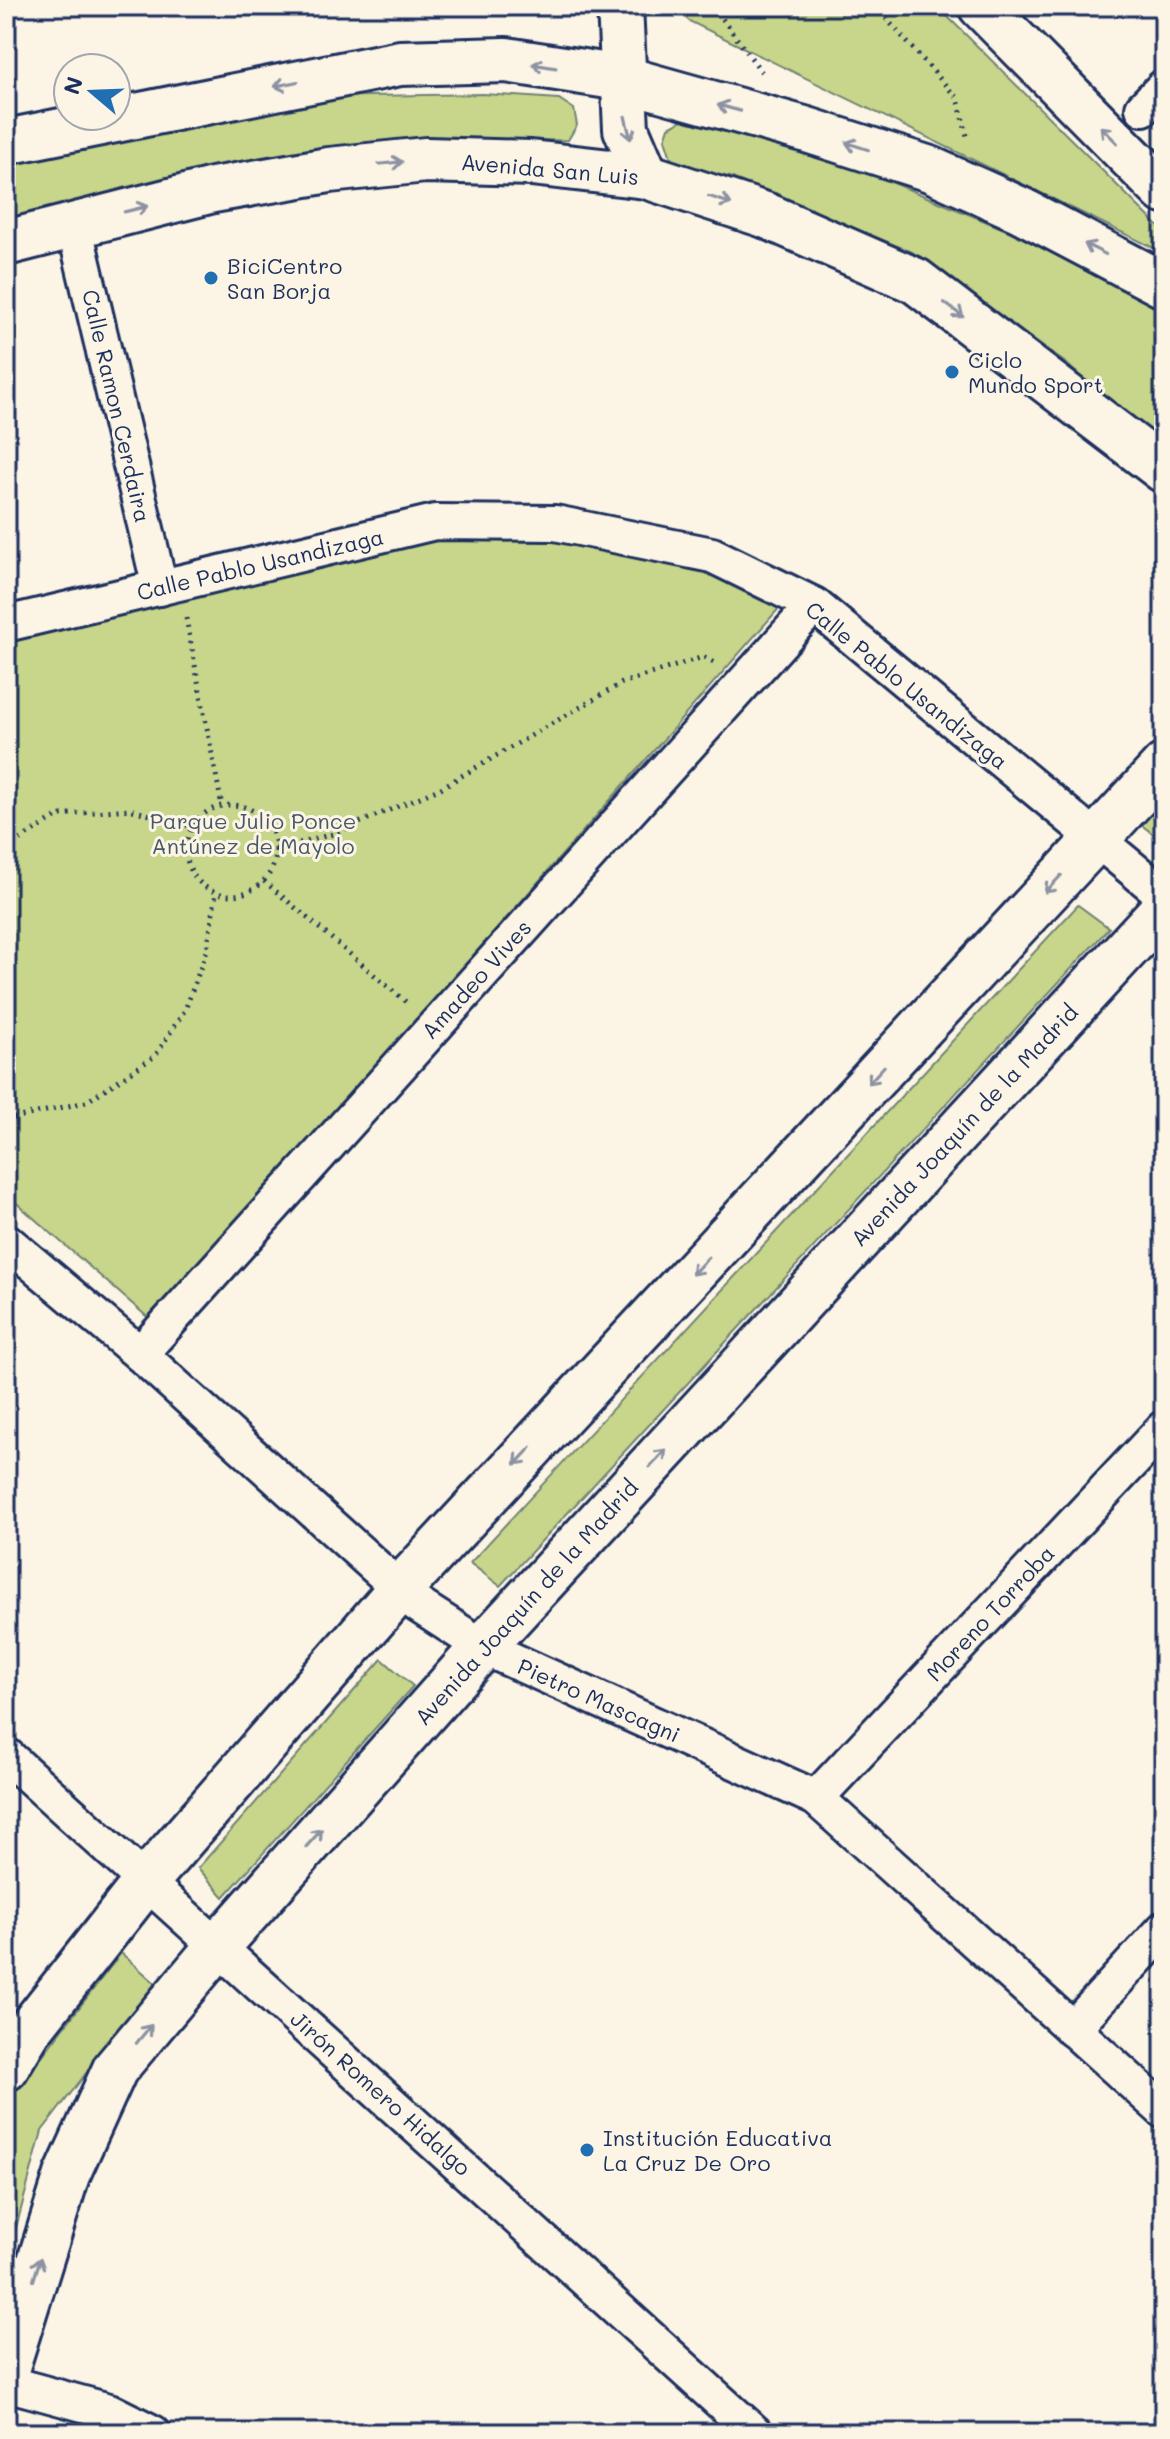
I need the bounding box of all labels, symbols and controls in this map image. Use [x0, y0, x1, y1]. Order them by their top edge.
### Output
north arrow [52, 52, 132, 132]
one-way arrow [532, 58, 557, 73]
text: N [56, 73, 89, 98]
one-way arrow [274, 77, 300, 92]
one-way arrow [717, 100, 743, 115]
one-way arrow [621, 115, 636, 141]
one-way arrow [1100, 126, 1119, 145]
one-way arrow [845, 137, 870, 152]
street label: Avenida San Luis [460, 147, 640, 191]
one-way arrow [377, 156, 404, 171]
one-way arrow [707, 194, 732, 208]
one-way arrow [122, 201, 148, 216]
one-way arrow [1083, 241, 1107, 256]
place label: BiciCentro San Borja [227, 251, 342, 305]
marker: BiciCentro San Borja [202, 269, 220, 287]
street label: Calle Ramon Cerdaira [76, 287, 158, 525]
one-way arrow [943, 301, 964, 318]
place label: Ciclo Mundo Sport [968, 345, 1104, 399]
marker: Ciclo Mundo Sport [943, 363, 961, 381]
street label: Calle Pablo Usandizaga [134, 522, 386, 606]
street label: Calle Pablo Usandizaga [800, 594, 1014, 776]
park label: Parque Julio Ponce Antúnez de Mayolo [150, 806, 356, 860]
one-way arrow [1045, 874, 1063, 894]
street label: Amadeo Vives [415, 913, 537, 1045]
street label: Avenida Joaquín de la Madrid [844, 998, 1084, 1252]
one-way arrow [867, 1065, 886, 1085]
one-way arrow [691, 1255, 709, 1275]
one-way arrow [514, 1446, 532, 1466]
one-way arrow [648, 1448, 667, 1468]
street label: Avenida Joaquín de la Madrid [408, 1473, 644, 1731]
street label: Moreno Torroba [919, 1539, 1061, 1687]
street label: Pietro Mascagni [513, 1651, 685, 1749]
one-way arrow [305, 1828, 323, 1848]
street label: Jirón Romero Hidalgo [285, 2004, 477, 2182]
one-way arrow [135, 2024, 153, 2045]
place label: Institución Educativa La Cruz De Oro [603, 2123, 833, 2177]
marker: Institución Educativa La Cruz De Oro [578, 2141, 596, 2159]
one-way arrow [31, 2256, 46, 2281]

